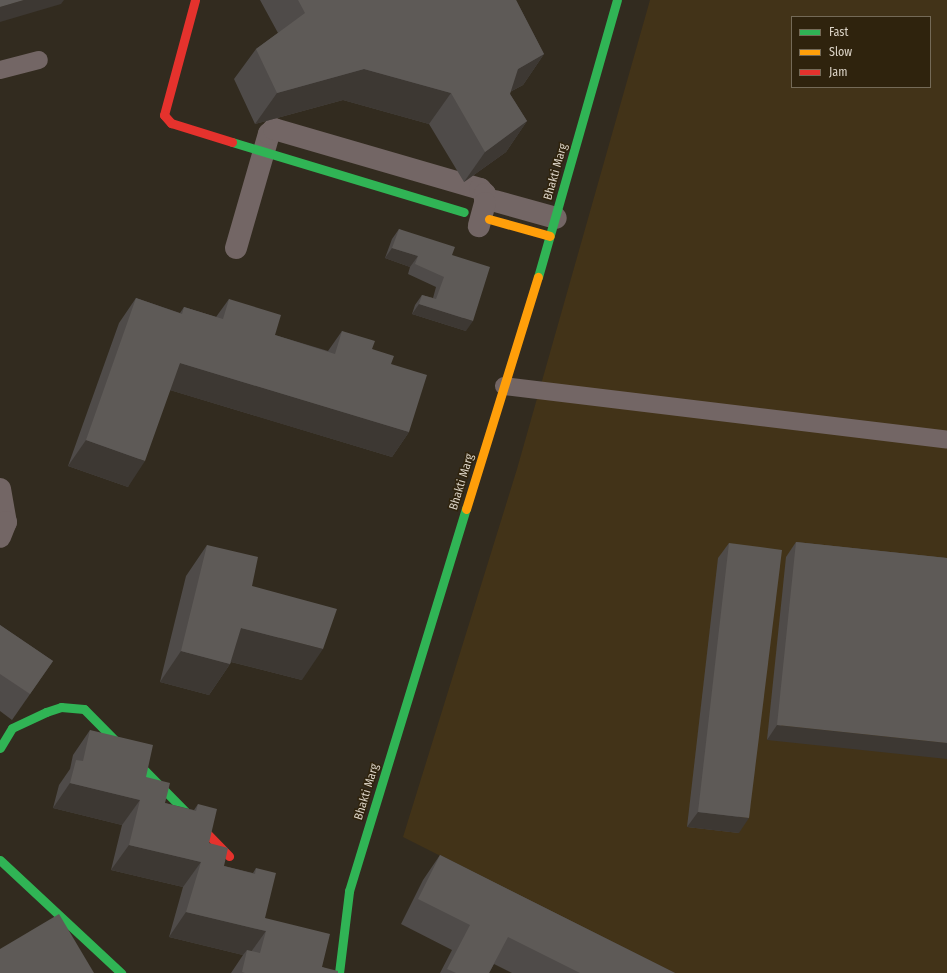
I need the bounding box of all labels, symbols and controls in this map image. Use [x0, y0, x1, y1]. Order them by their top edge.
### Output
legend [791, 16, 931, 88]
text: Fast [829, 25, 848, 39]
text: Slow [829, 45, 852, 59]
text: Jam [829, 65, 847, 79]
street label: Bhakti Marg [541, 142, 571, 202]
street label: Bhakti Marg [447, 452, 477, 512]
street label: Bhakti Marg [352, 762, 382, 822]

